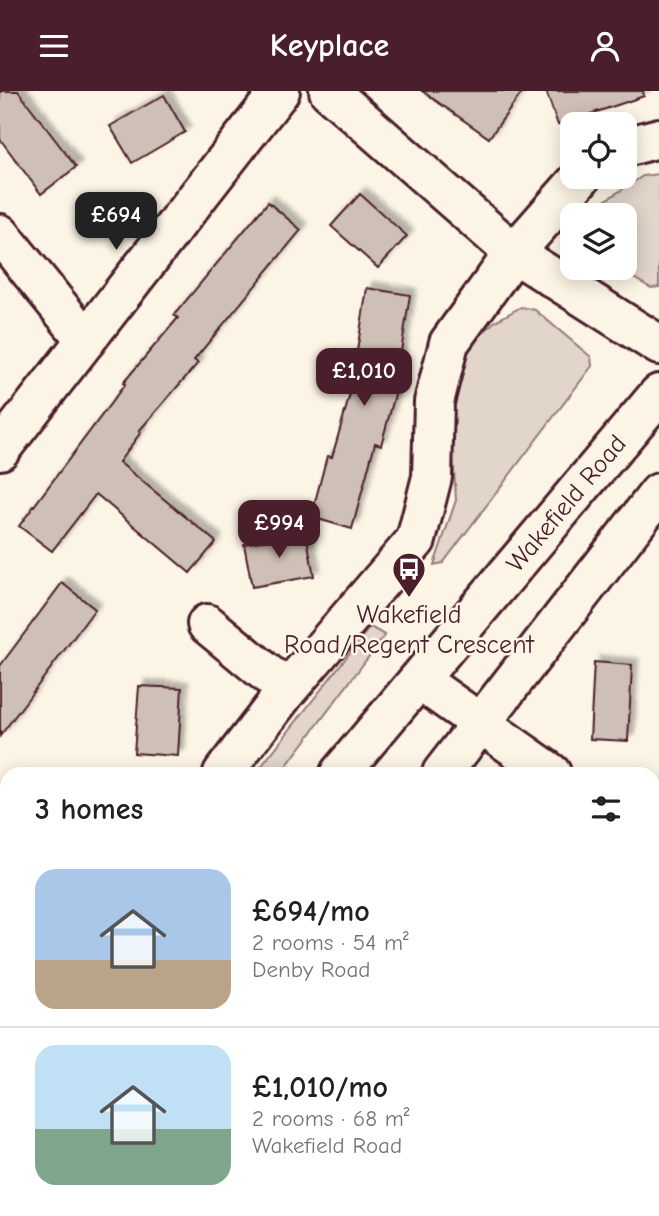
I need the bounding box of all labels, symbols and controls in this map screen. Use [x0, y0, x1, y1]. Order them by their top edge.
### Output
icon: menu [35, 27, 73, 65]
text: Keyplace [270, 27, 389, 64]
icon: person [586, 27, 624, 65]
map controls [560, 112, 637, 280]
button: locate [560, 112, 637, 189]
pin: £694 [75, 193, 157, 252]
text: £694 [91, 201, 141, 228]
button: layers [560, 203, 637, 280]
pin: £1,010 [307, 349, 421, 408]
text: £1,010 [332, 357, 396, 384]
street label: Wakefield Road [501, 429, 633, 578]
pin: £994 [238, 501, 320, 560]
text: £994 [254, 509, 304, 536]
bus stop icon: Wakefield Road/Regent Crescent [390, 550, 428, 599]
place label: Wakefield Road/Regent Crescent [284, 600, 536, 660]
icon: filters [587, 790, 625, 828]
text: 3 homes [35, 792, 143, 827]
text: £694/mo [252, 894, 370, 929]
icon: home [91, 897, 175, 981]
text: 2 rooms · 54 m² [252, 929, 409, 956]
text: Denby Road [252, 956, 371, 983]
text: £1,010/mo [252, 1070, 388, 1105]
icon: home [91, 1073, 175, 1157]
text: 2 rooms · 68 m² [252, 1105, 410, 1132]
text: Wakefield Road [252, 1132, 402, 1159]

